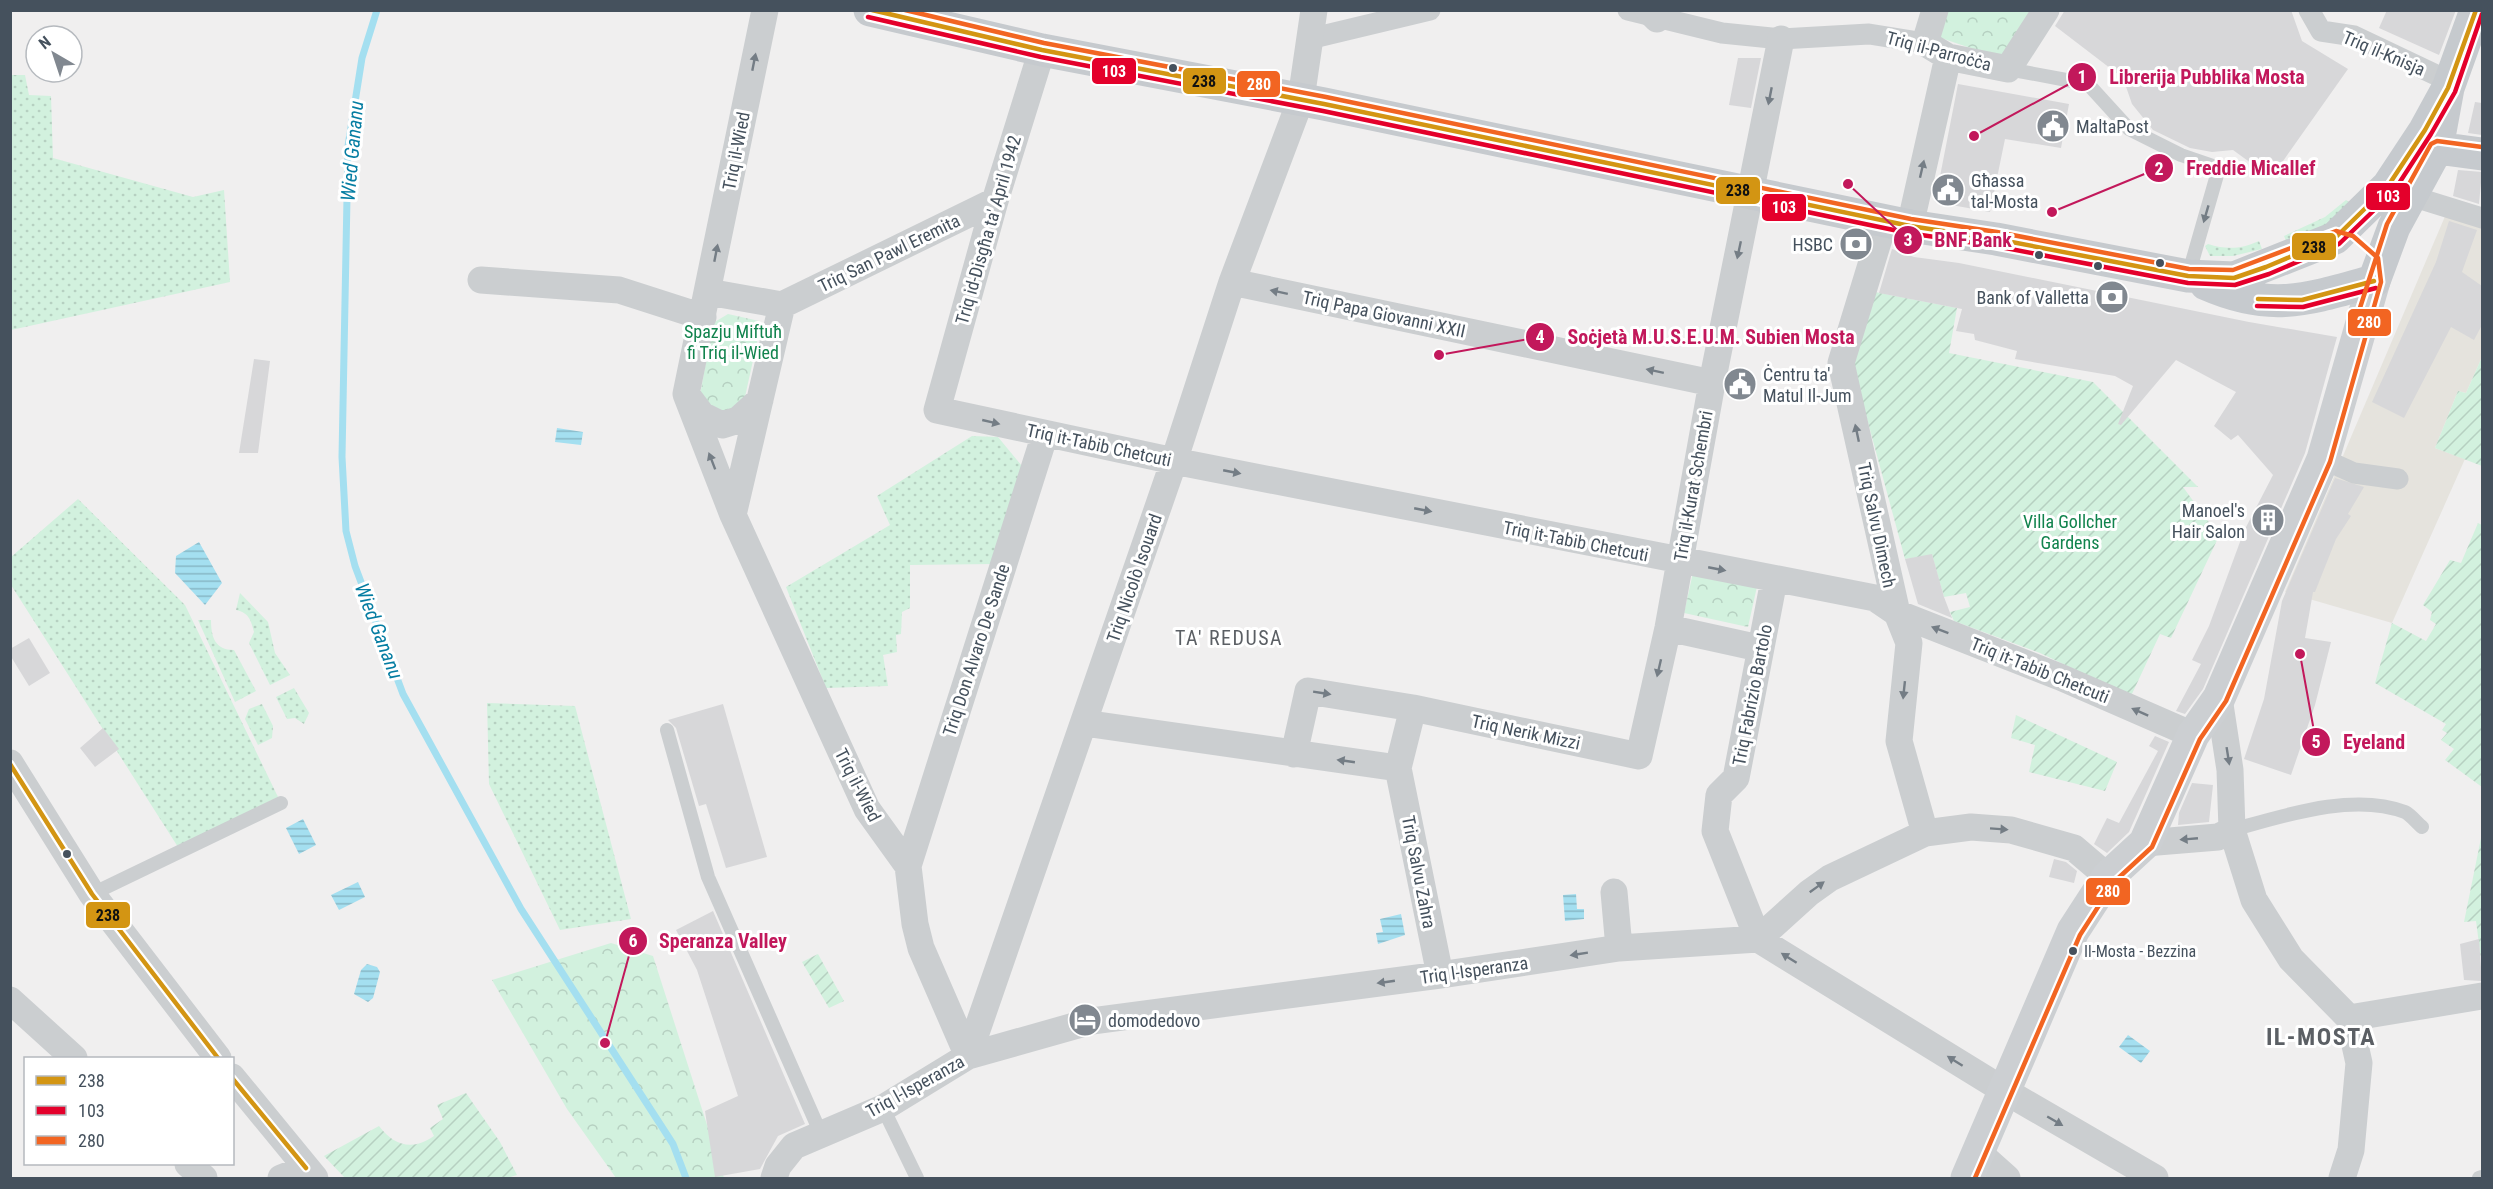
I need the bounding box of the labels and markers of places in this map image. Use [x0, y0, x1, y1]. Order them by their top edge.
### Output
callout: Librerija Pubblika Mosta [2067, 58, 2317, 96]
unlabelled marker [1167, 62, 1179, 74]
public building icon: MaltaPost [2035, 108, 2071, 144]
place label: MaltaPost [2076, 116, 2149, 137]
callout: Freddie Micallef [2144, 149, 2327, 187]
place label: Għassa tal-Mosta [1971, 170, 2038, 212]
public building icon: Għassa tal-Mosta [1930, 172, 1966, 208]
callout: BNF Bank [1893, 221, 2024, 259]
bank icon: HSBC [1838, 226, 1874, 262]
place label: HSBC [1792, 234, 1833, 255]
unlabelled marker [2033, 249, 2045, 261]
unlabelled marker [2154, 257, 2166, 269]
unlabelled marker [2092, 260, 2104, 272]
bank icon: Bank of Valletta [2094, 279, 2130, 315]
place label: Bank of Valletta [1976, 287, 2089, 308]
callout: Soċjetà M.U.S.E.U.M. Subien Mosta [1525, 318, 1866, 356]
place label: Ċentru ta' Matul Il-Jum [1763, 364, 1852, 406]
public building icon: Ċentru ta' Matul Il-Jum [1722, 366, 1758, 402]
place label: Manoel's Hair Salon [2172, 500, 2245, 542]
building icon: Manoel's Hair Salon [2250, 502, 2286, 538]
callout: Eyeland [2301, 723, 2417, 761]
unlabelled marker [61, 848, 73, 860]
callout: Speranza Valley [618, 922, 799, 960]
place label: Il-Mosta - Bezzina [2084, 942, 2196, 961]
marker: Il-Mosta - Bezzina [2067, 945, 2079, 957]
hotel icon: domodedovo [1067, 1002, 1103, 1038]
place label: domodedovo [1108, 1010, 1200, 1031]

